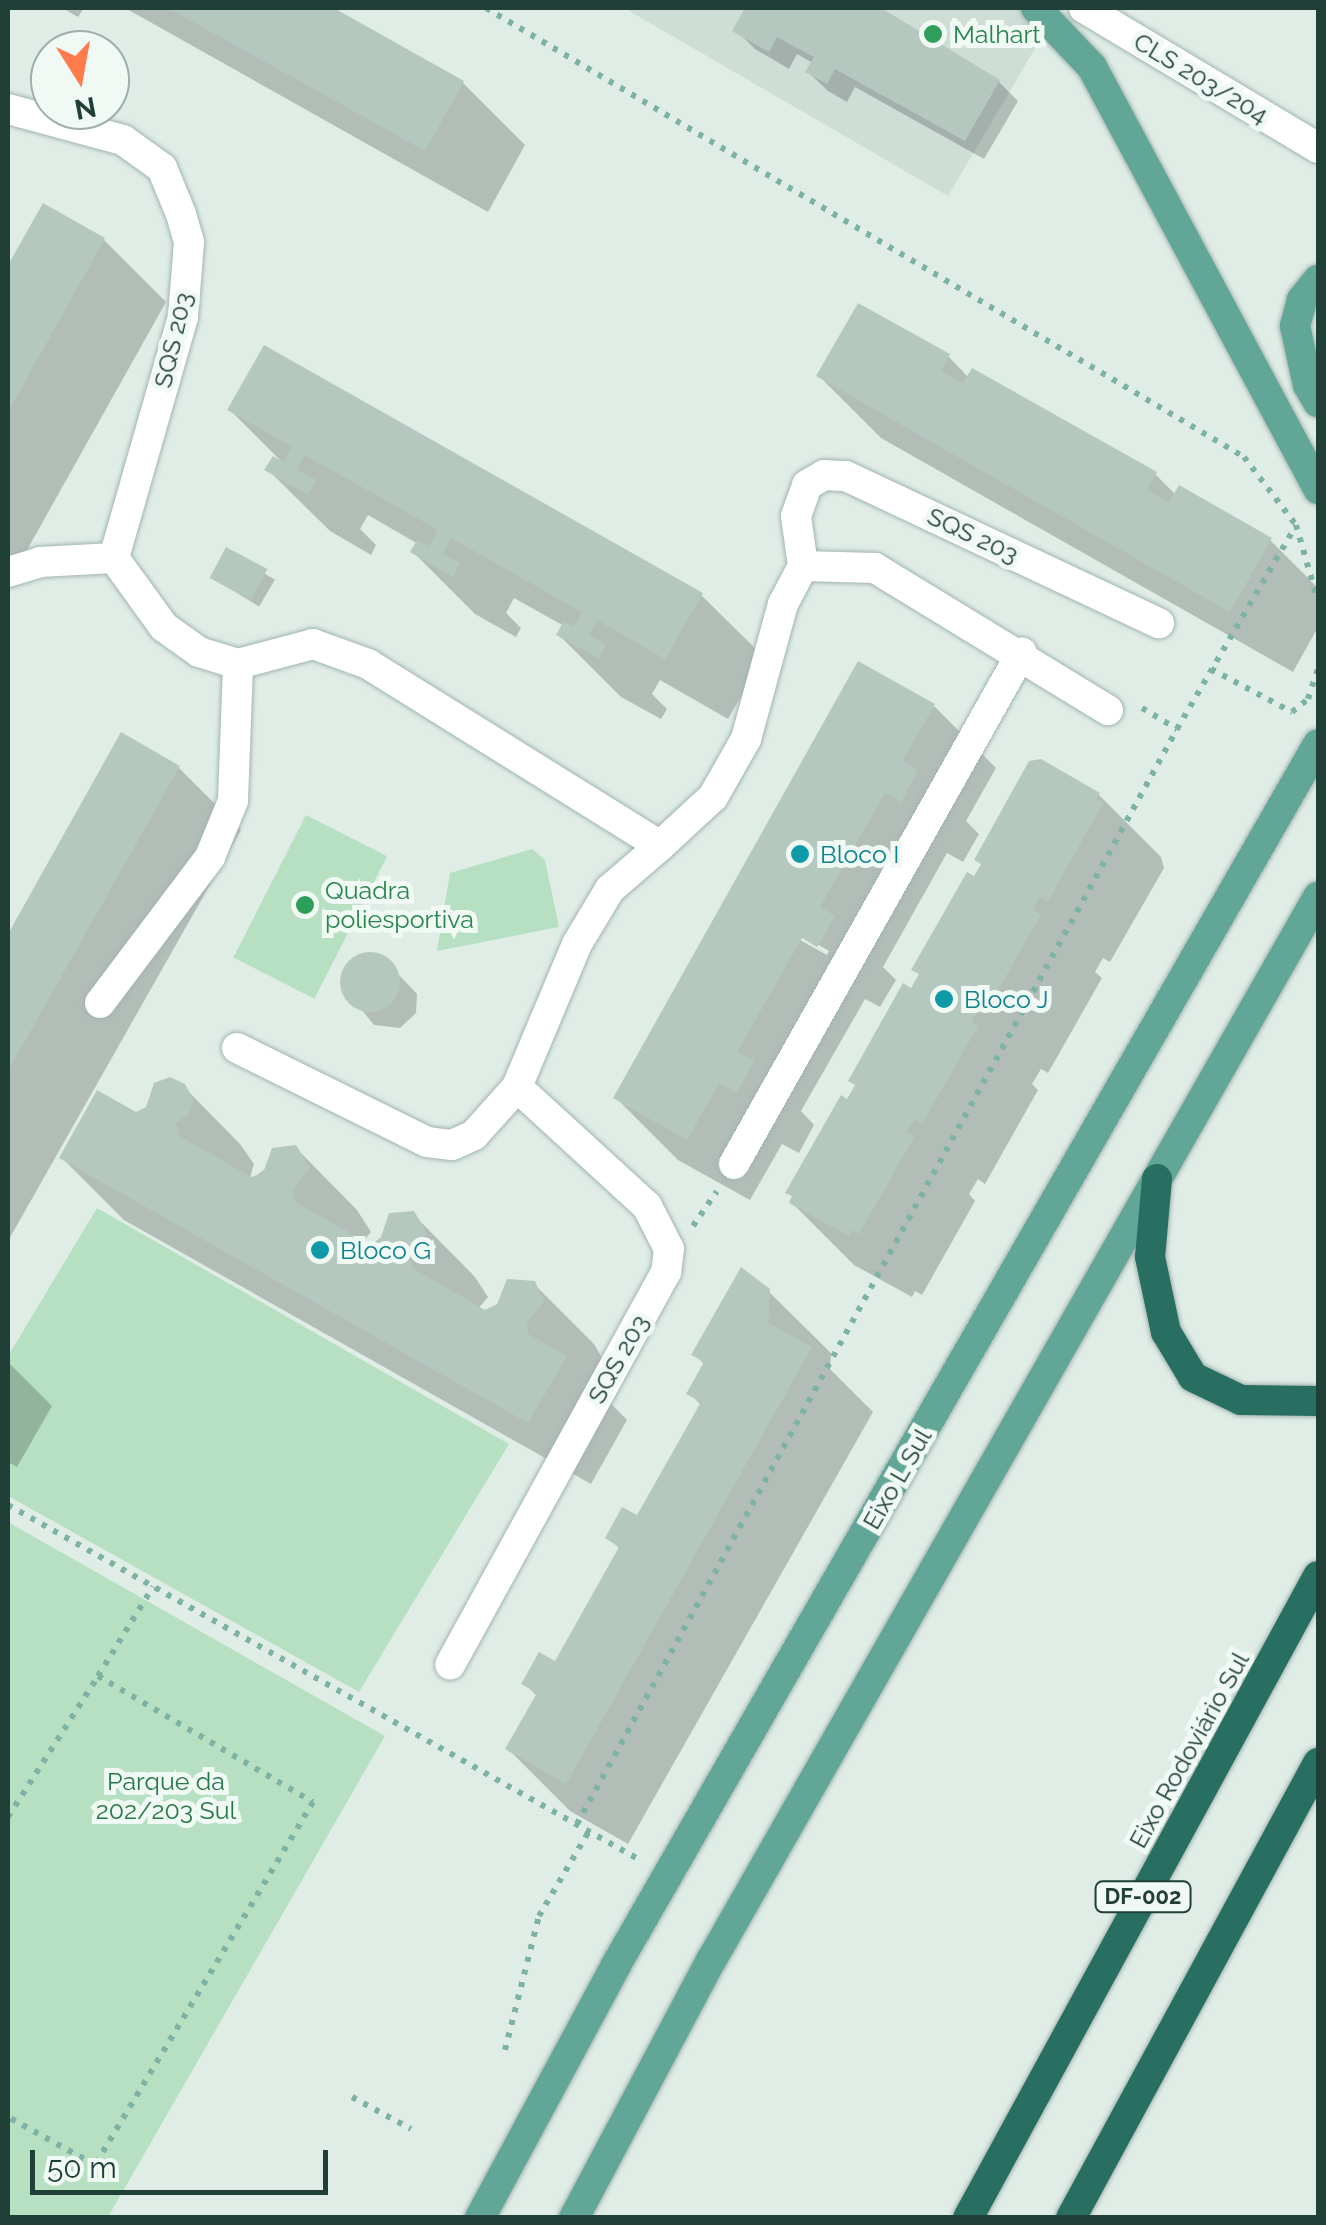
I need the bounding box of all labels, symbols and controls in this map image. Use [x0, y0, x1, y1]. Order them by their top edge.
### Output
place label: Malhart [953, 19, 1041, 49]
marker: Malhart [922, 23, 944, 45]
street label: CLS 203/204 [1128, 26, 1274, 130]
north arrow [30, 30, 130, 130]
text: N [72, 90, 99, 126]
street label: SQS 203 [147, 289, 199, 391]
street label: SQS 203 [923, 501, 1023, 569]
place label: Bloco I [820, 839, 899, 869]
marker: Bloco I [789, 843, 811, 865]
place label: Quadra poliesportiva [325, 876, 474, 935]
marker: Quadra poliesportiva [294, 894, 316, 916]
place label: Bloco J [964, 984, 1049, 1014]
marker: Bloco J [933, 988, 955, 1010]
place label: Bloco G [340, 1235, 431, 1265]
marker: Bloco G [309, 1239, 331, 1261]
street label: SQS 203 [581, 1309, 655, 1409]
street label: Eixo L Sul [856, 1423, 938, 1535]
street label: Eixo Rodoviário Sul [1123, 1647, 1255, 1853]
park label: Parque da 202/203 Sul [96, 1767, 236, 1826]
road number: DF-002 [1093, 1880, 1193, 1914]
scale bar [35, 2130, 332, 2192]
text: 50 m [47, 2150, 117, 2185]

